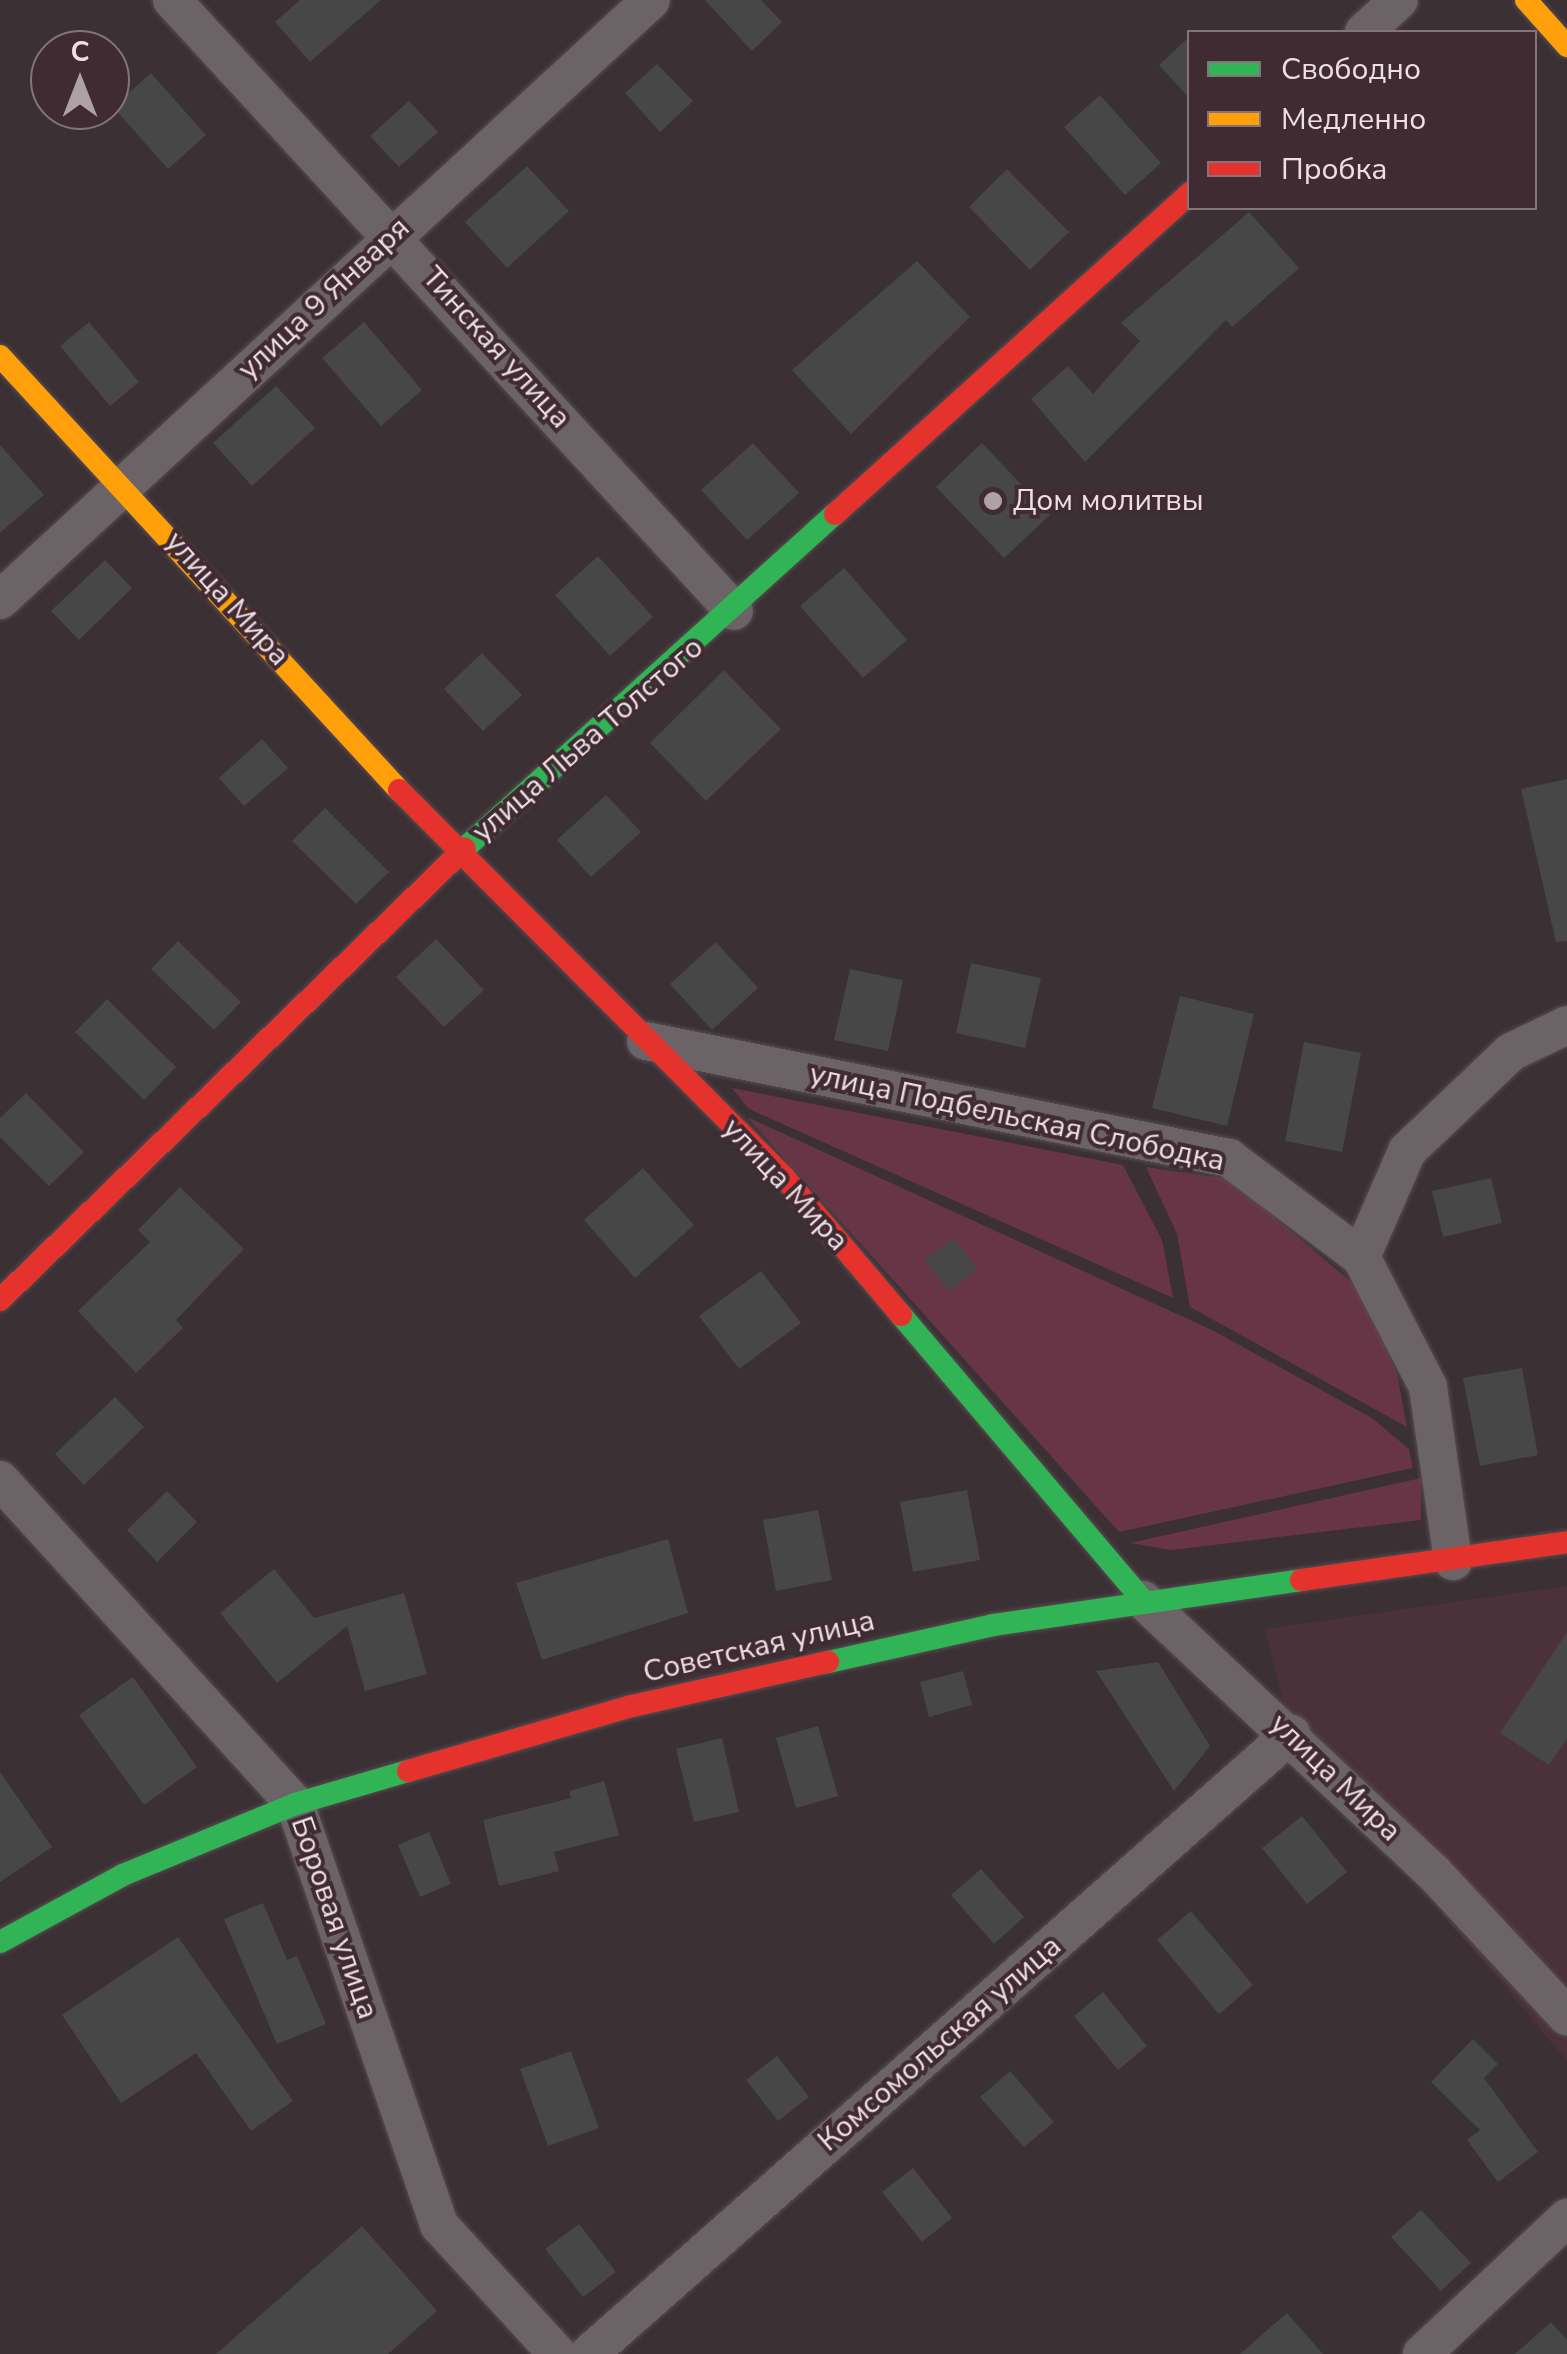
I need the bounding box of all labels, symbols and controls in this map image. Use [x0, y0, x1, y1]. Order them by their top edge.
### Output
north arrow [30, 30, 130, 130]
legend [1187, 30, 1537, 210]
text: С [70, 33, 90, 71]
text: Свободно [1281, 49, 1421, 90]
text: Медленно [1281, 99, 1426, 140]
text: Пробка [1281, 149, 1387, 190]
street label: улица 9 Января [231, 210, 417, 388]
street label: Тинская улица [414, 260, 578, 436]
place label: Дом молитвы [1013, 483, 1204, 519]
marker: Дом молитвы [982, 490, 1004, 512]
street label: улица Мира [157, 524, 297, 674]
street label: улица Льва Толстого [465, 630, 711, 850]
street label: улица Подбельская Слободка [806, 1056, 1228, 1180]
street label: улица Мира [714, 1111, 856, 1259]
street label: Советская улица [640, 1603, 878, 1691]
street label: улица Мира [1262, 1707, 1408, 1849]
street label: Боровая улица [283, 1812, 385, 2024]
street label: Комсомольская улица [811, 1929, 1069, 2159]

